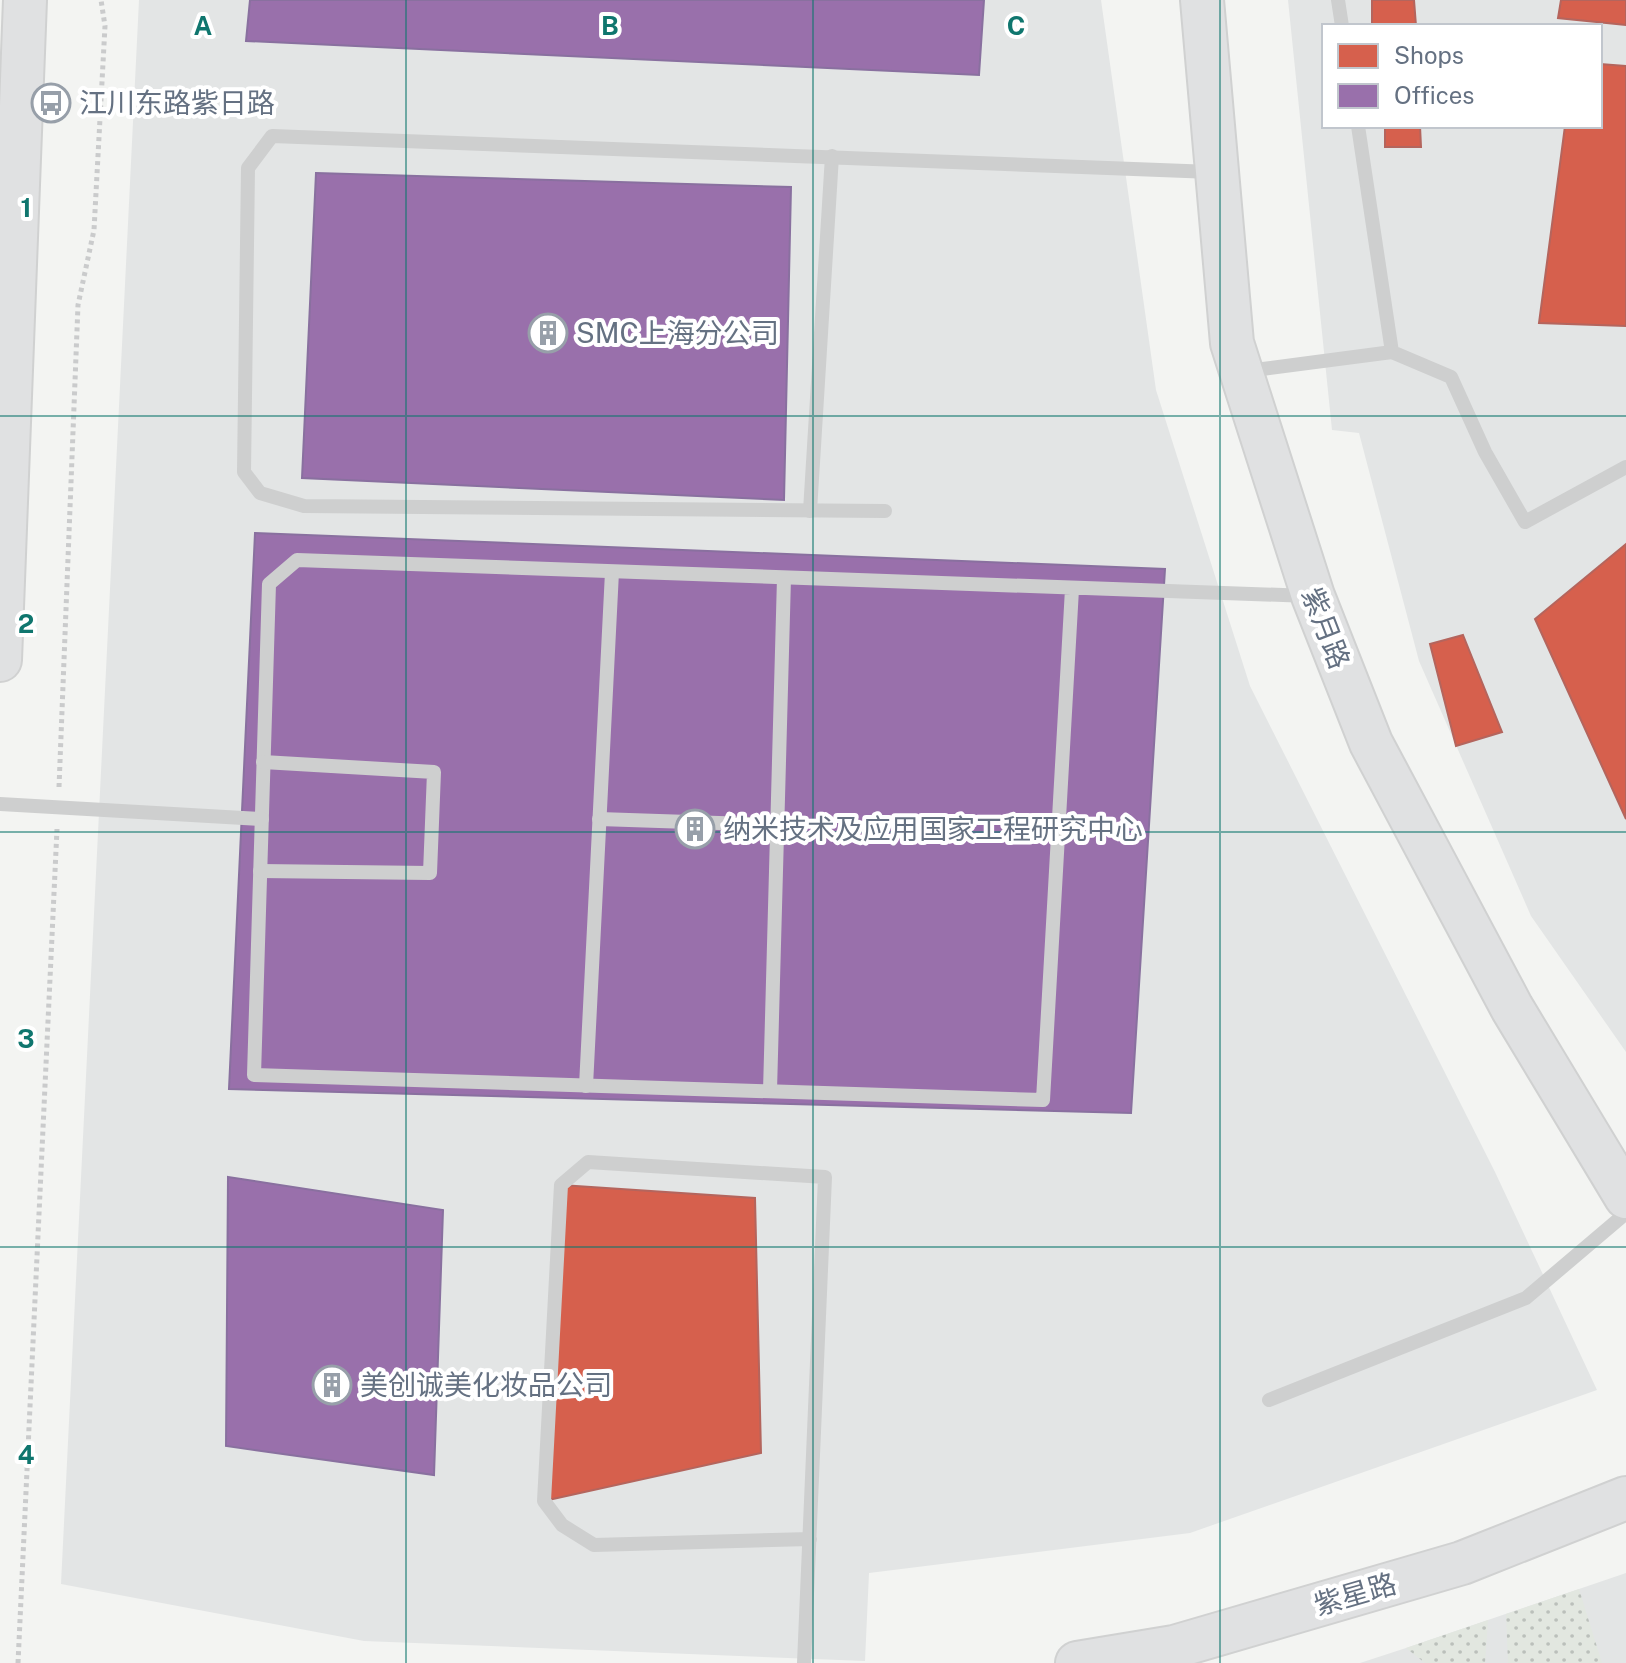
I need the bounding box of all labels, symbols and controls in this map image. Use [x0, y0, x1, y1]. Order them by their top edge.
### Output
text: A [194, 10, 213, 41]
text: B [601, 10, 619, 41]
text: C [1007, 10, 1025, 41]
legend [1322, 24, 1602, 128]
text: Shops [1394, 41, 1464, 69]
text: Offices [1394, 81, 1474, 109]
bus stop icon: 江川东路紫日路 [30, 82, 72, 124]
place label: 江川东路紫日路 [79, 86, 275, 119]
text: 1 [20, 192, 32, 223]
building icon: SMC上海分公司 [527, 312, 569, 354]
place label: SMC上海分公司 [576, 316, 779, 349]
street label: 紫月路 [1296, 583, 1357, 673]
text: 2 [18, 608, 34, 639]
building icon: 纳米技术及应用国家工程研究中心 [674, 808, 716, 850]
place label: 纳米技术及应用国家工程研究中心 [723, 812, 1143, 845]
text: 3 [17, 1023, 35, 1054]
building icon: 美创诚美化妆品公司 [311, 1364, 353, 1406]
place label: 美创诚美化妆品公司 [360, 1368, 612, 1401]
text: 4 [17, 1439, 35, 1470]
street label: 紫星路 [1310, 1566, 1400, 1621]

